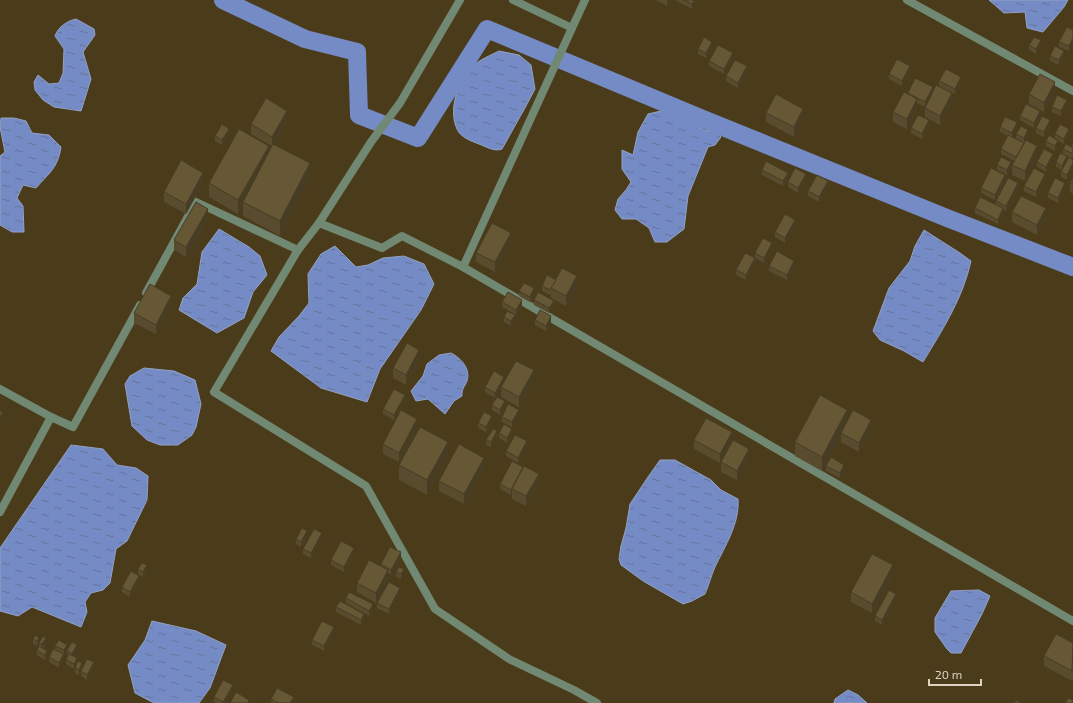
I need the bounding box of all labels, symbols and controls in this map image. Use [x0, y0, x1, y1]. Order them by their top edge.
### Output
scale bar [929, 661, 981, 687]
text: 20 m [935, 667, 962, 681]

